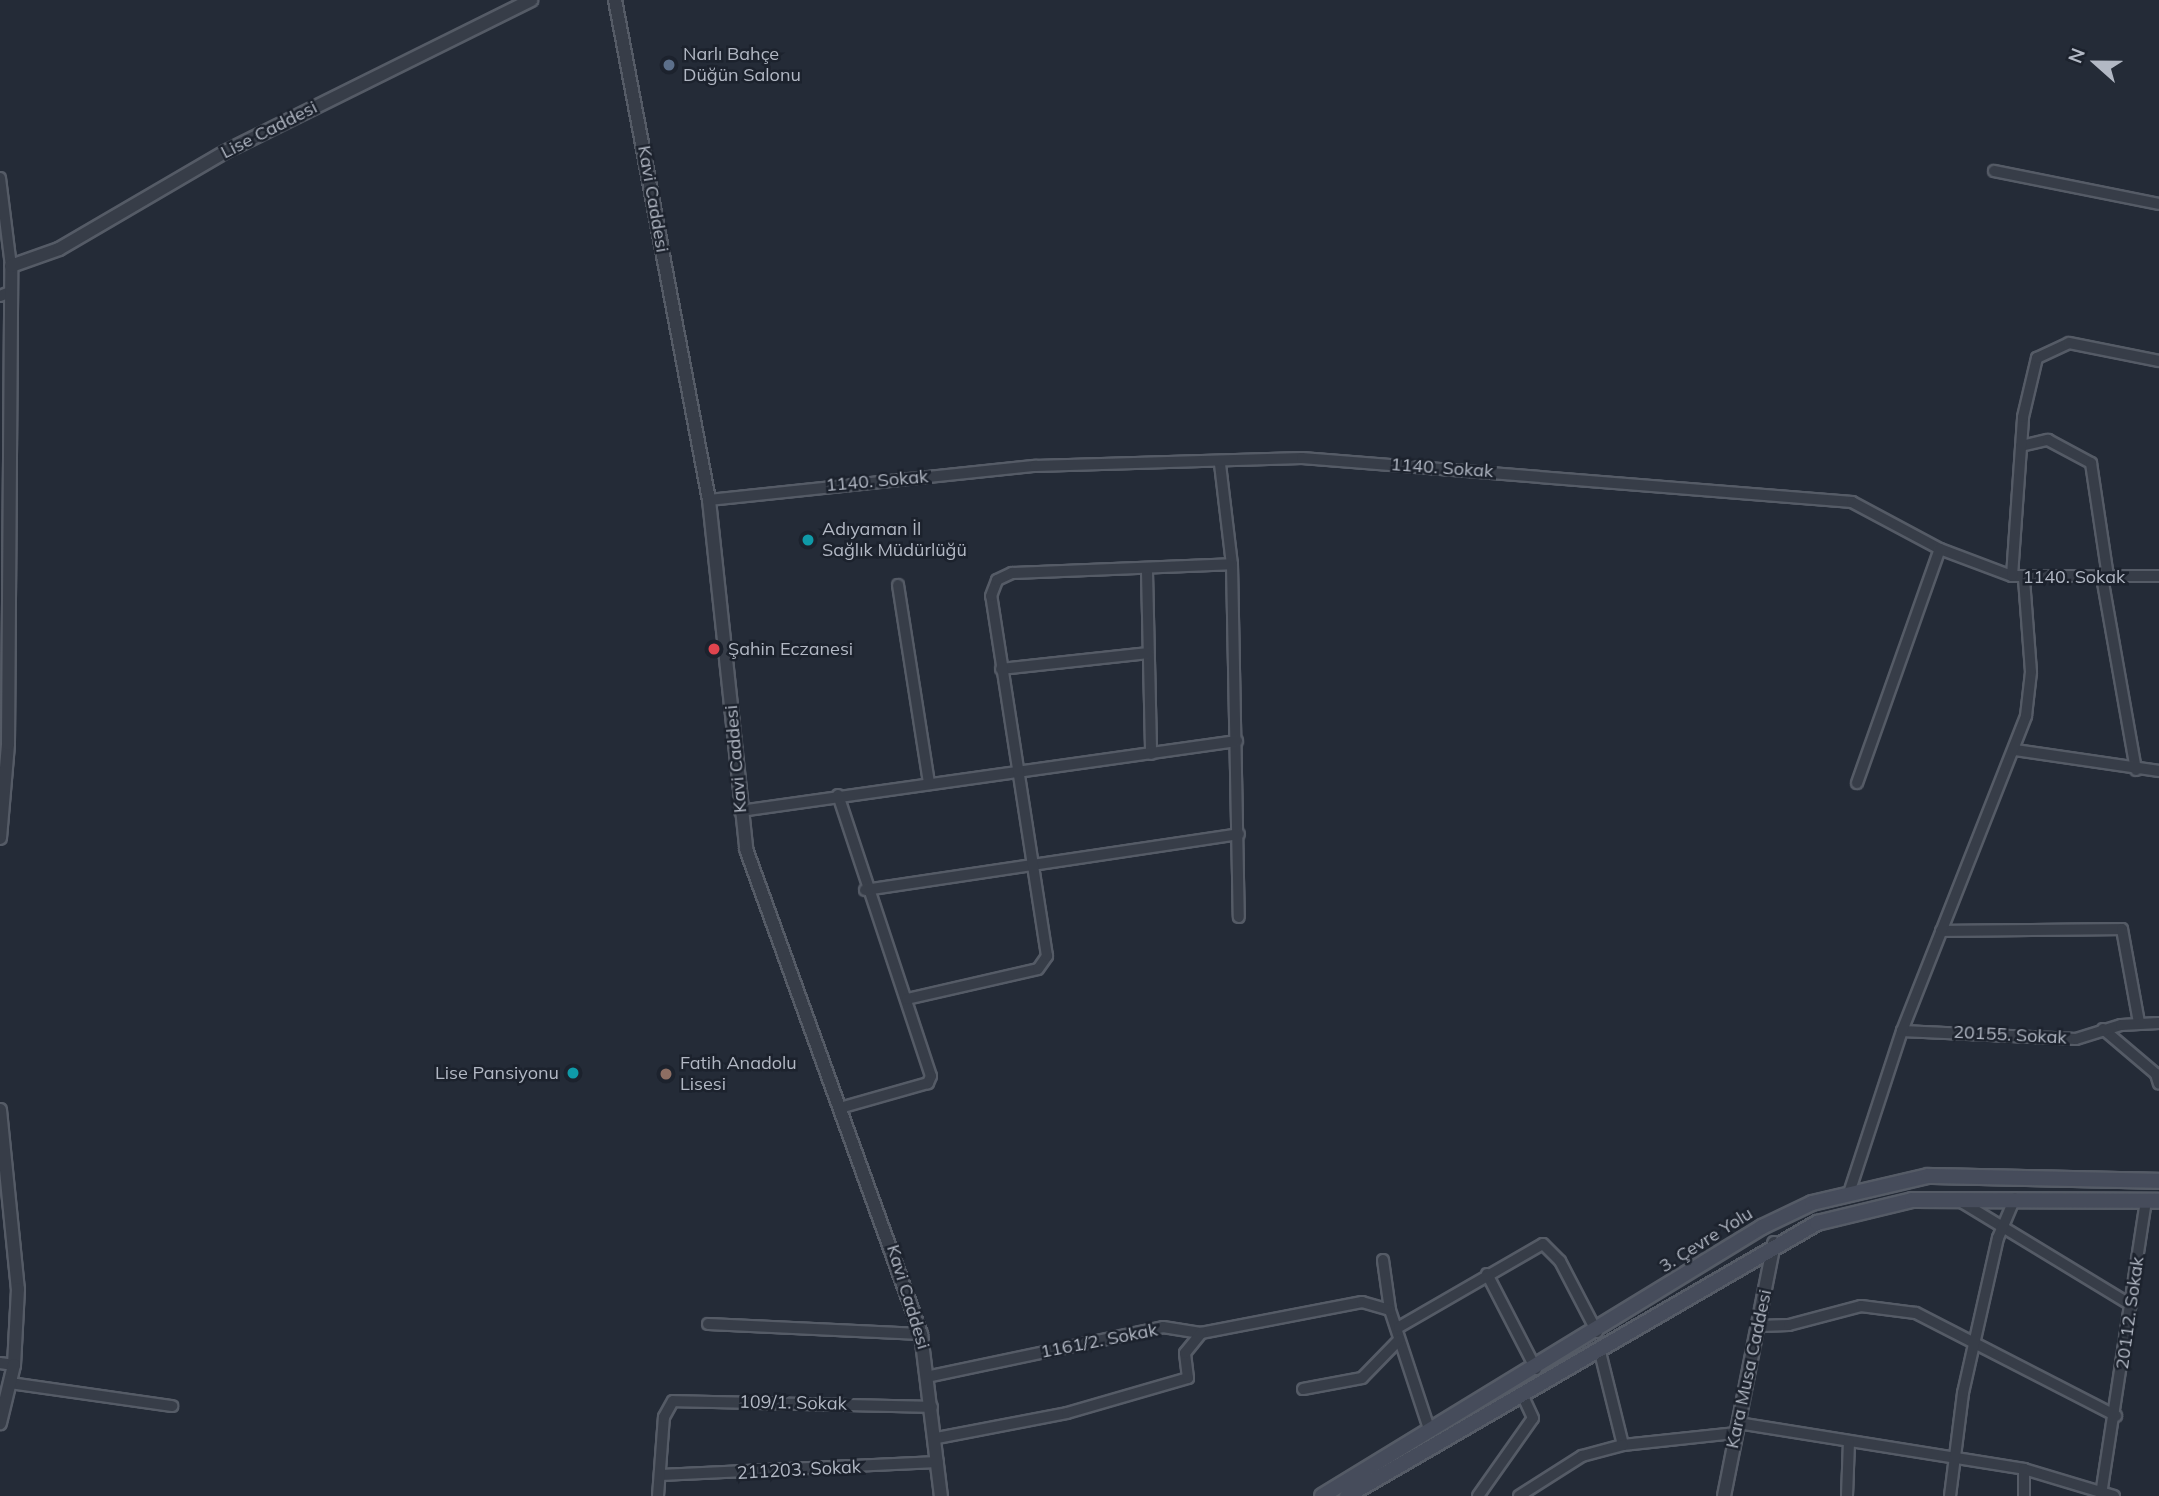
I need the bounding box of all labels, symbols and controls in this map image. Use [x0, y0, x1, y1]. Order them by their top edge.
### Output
north arrow [2061, 28, 2131, 98]
place label: Narlı Bahçe Düğün Salonu [683, 44, 801, 86]
text: N [2063, 44, 2090, 66]
marker: Narlı Bahçe Düğün Salonu [661, 57, 677, 73]
street label: Lise Caddesi [217, 97, 321, 163]
street label: Kavi Caddesi [633, 144, 673, 254]
street label: 1140. Sokak [1390, 454, 1494, 482]
street label: 1140. Sokak [825, 466, 929, 496]
place label: Adıyaman İl Sağlık Müdürlüğü [822, 519, 967, 562]
marker: Adıyaman İl Sağlık Müdürlüğü [800, 532, 816, 548]
street label: 1140. Sokak [2023, 566, 2125, 588]
place label: Şahin Eczanesi [728, 638, 853, 660]
marker: Şahin Eczanesi [706, 641, 722, 657]
street label: Kavi Caddesi [721, 704, 751, 814]
street label: 20155. Sokak [1953, 1021, 2067, 1049]
place label: Fatih Anadolu Lisesi [680, 1053, 797, 1096]
place label: Lise Pansiyonu [435, 1062, 559, 1084]
marker: Lise Pansiyonu [565, 1065, 581, 1081]
marker: Fatih Anadolu Lisesi [658, 1066, 674, 1082]
street label: 3. Çevre Yolu [1655, 1203, 1757, 1277]
street label: Kavi Caddesi [882, 1242, 934, 1352]
street label: 20112. Sokak [2111, 1255, 2149, 1371]
street label: Kara Musa Caddesi [1722, 1288, 1776, 1450]
street label: 1161/2. Sokak [1039, 1319, 1159, 1363]
street label: 109/1. Sokak [739, 1391, 847, 1415]
street label: 211203. Sokak [736, 1456, 862, 1484]

